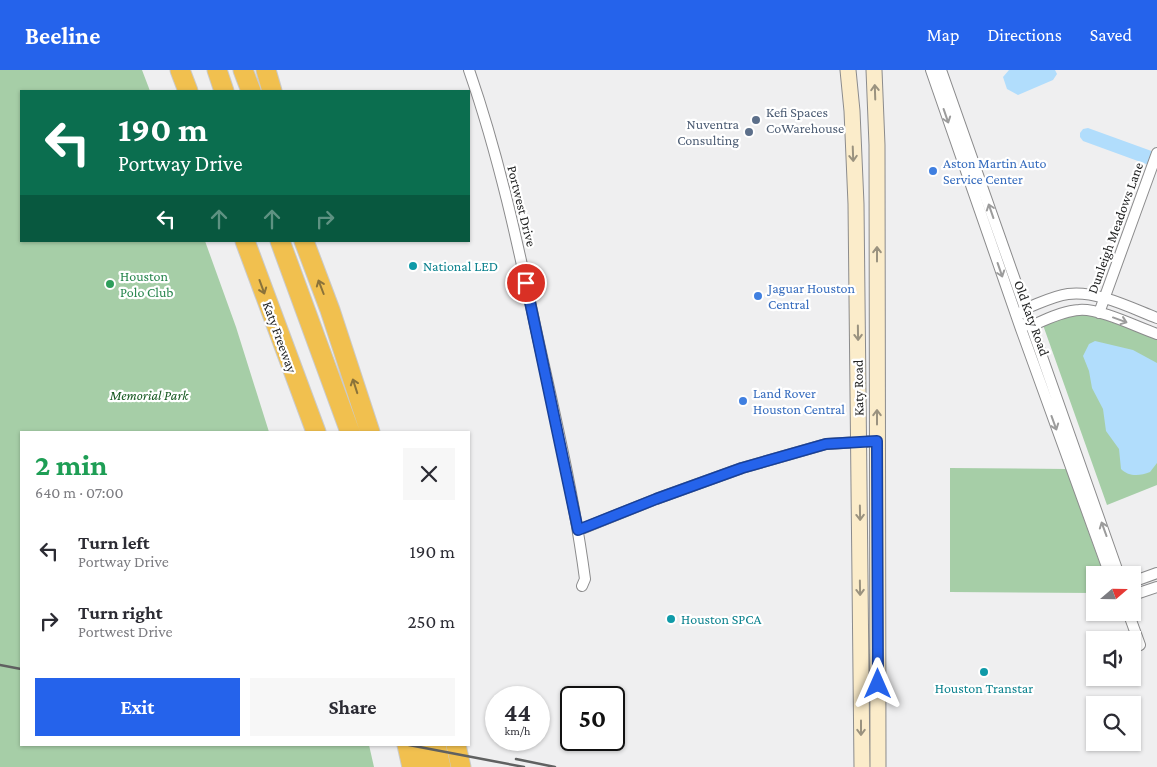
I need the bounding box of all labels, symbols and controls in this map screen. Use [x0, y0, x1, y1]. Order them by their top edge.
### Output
text: Beeline [25, 22, 100, 49]
text: Map [927, 25, 959, 45]
text: Directions [987, 25, 1062, 45]
text: Saved [1090, 25, 1132, 45]
one-way arrow [870, 84, 879, 100]
place label: Kefi Spaces CoWarehouse [766, 104, 844, 136]
one-way arrow [942, 108, 951, 124]
icon: left [35, 110, 100, 175]
text: 190 m [118, 110, 208, 149]
marker: Kefi Spaces CoWarehouse [750, 114, 762, 126]
place label: Nuventra Consulting [677, 116, 740, 148]
marker: Nuventra Consulting [743, 126, 755, 138]
one-way arrow [849, 145, 858, 161]
text: Portway Drive [118, 151, 243, 176]
place label: Aston Martin Auto Service Center [943, 155, 1046, 187]
street label: Dunleigh Meadows Lane [1084, 160, 1146, 296]
street label: Portwest Drive [504, 164, 540, 248]
marker: Aston Martin Auto Service Center [927, 165, 939, 177]
one-way arrow [986, 203, 995, 219]
icon: left [152, 205, 180, 233]
icon: ahead [205, 205, 233, 233]
icon: ahead [258, 205, 286, 233]
icon: right [311, 205, 339, 233]
one-way arrow [872, 247, 882, 263]
place label: National LED [423, 258, 498, 274]
marker: National LED [407, 260, 419, 272]
one-way arrow [996, 261, 1005, 277]
pin [505, 262, 547, 304]
place label: Houston Polo Club [120, 268, 174, 300]
icon: arrive [512, 269, 540, 297]
marker: Houston Polo Club [104, 278, 116, 290]
street label: Old Katy Road [1011, 278, 1053, 359]
one-way arrow [258, 279, 267, 294]
one-way arrow [316, 279, 325, 295]
place label: Jaguar Houston Central [766, 280, 855, 312]
marker: Jaguar Houston Central [752, 290, 764, 302]
street label: Katy Freeway [260, 299, 301, 375]
one-way arrow [1112, 316, 1127, 325]
one-way arrow [853, 325, 862, 341]
street label: Katy Road [849, 359, 866, 416]
one-way arrow [350, 379, 359, 395]
place label: Land Rover Houston Central [753, 385, 845, 417]
park label: Memorial Park [109, 387, 189, 403]
marker: Land Rover Houston Central [737, 395, 749, 407]
one-way arrow [872, 409, 882, 426]
one-way arrow [1050, 414, 1059, 430]
text: 2 min [35, 448, 107, 481]
button: close [403, 448, 455, 500]
text: 640 m · 07:00 [35, 484, 124, 501]
one-way arrow [855, 505, 864, 521]
one-way arrow [1099, 522, 1108, 537]
text: Turn left [78, 532, 150, 553]
icon: left [35, 537, 63, 565]
text: 190 m [409, 541, 455, 562]
text: Portway Drive [78, 553, 169, 570]
north arrow [1086, 566, 1141, 621]
map controls [1086, 566, 1141, 751]
one-way arrow [855, 579, 865, 595]
text: Turn right [78, 602, 163, 623]
icon: right [35, 607, 63, 635]
text: 250 m [407, 611, 455, 632]
place label: Houston SPCA [681, 611, 761, 627]
marker: Houston SPCA [665, 613, 677, 625]
text: Portwest Drive [78, 623, 173, 640]
button: sound [1086, 631, 1141, 686]
position arrow [851, 657, 903, 709]
marker: Houston Transtar [978, 666, 990, 678]
button: Exit [35, 678, 240, 736]
button: Share [250, 678, 455, 736]
place label: Houston Transtar [935, 680, 1033, 696]
speed limit sign: 50 [560, 686, 625, 751]
button: search [1086, 696, 1141, 751]
text: 44 [504, 699, 531, 726]
one-way arrow [857, 719, 866, 735]
text: km/h [505, 724, 530, 738]

